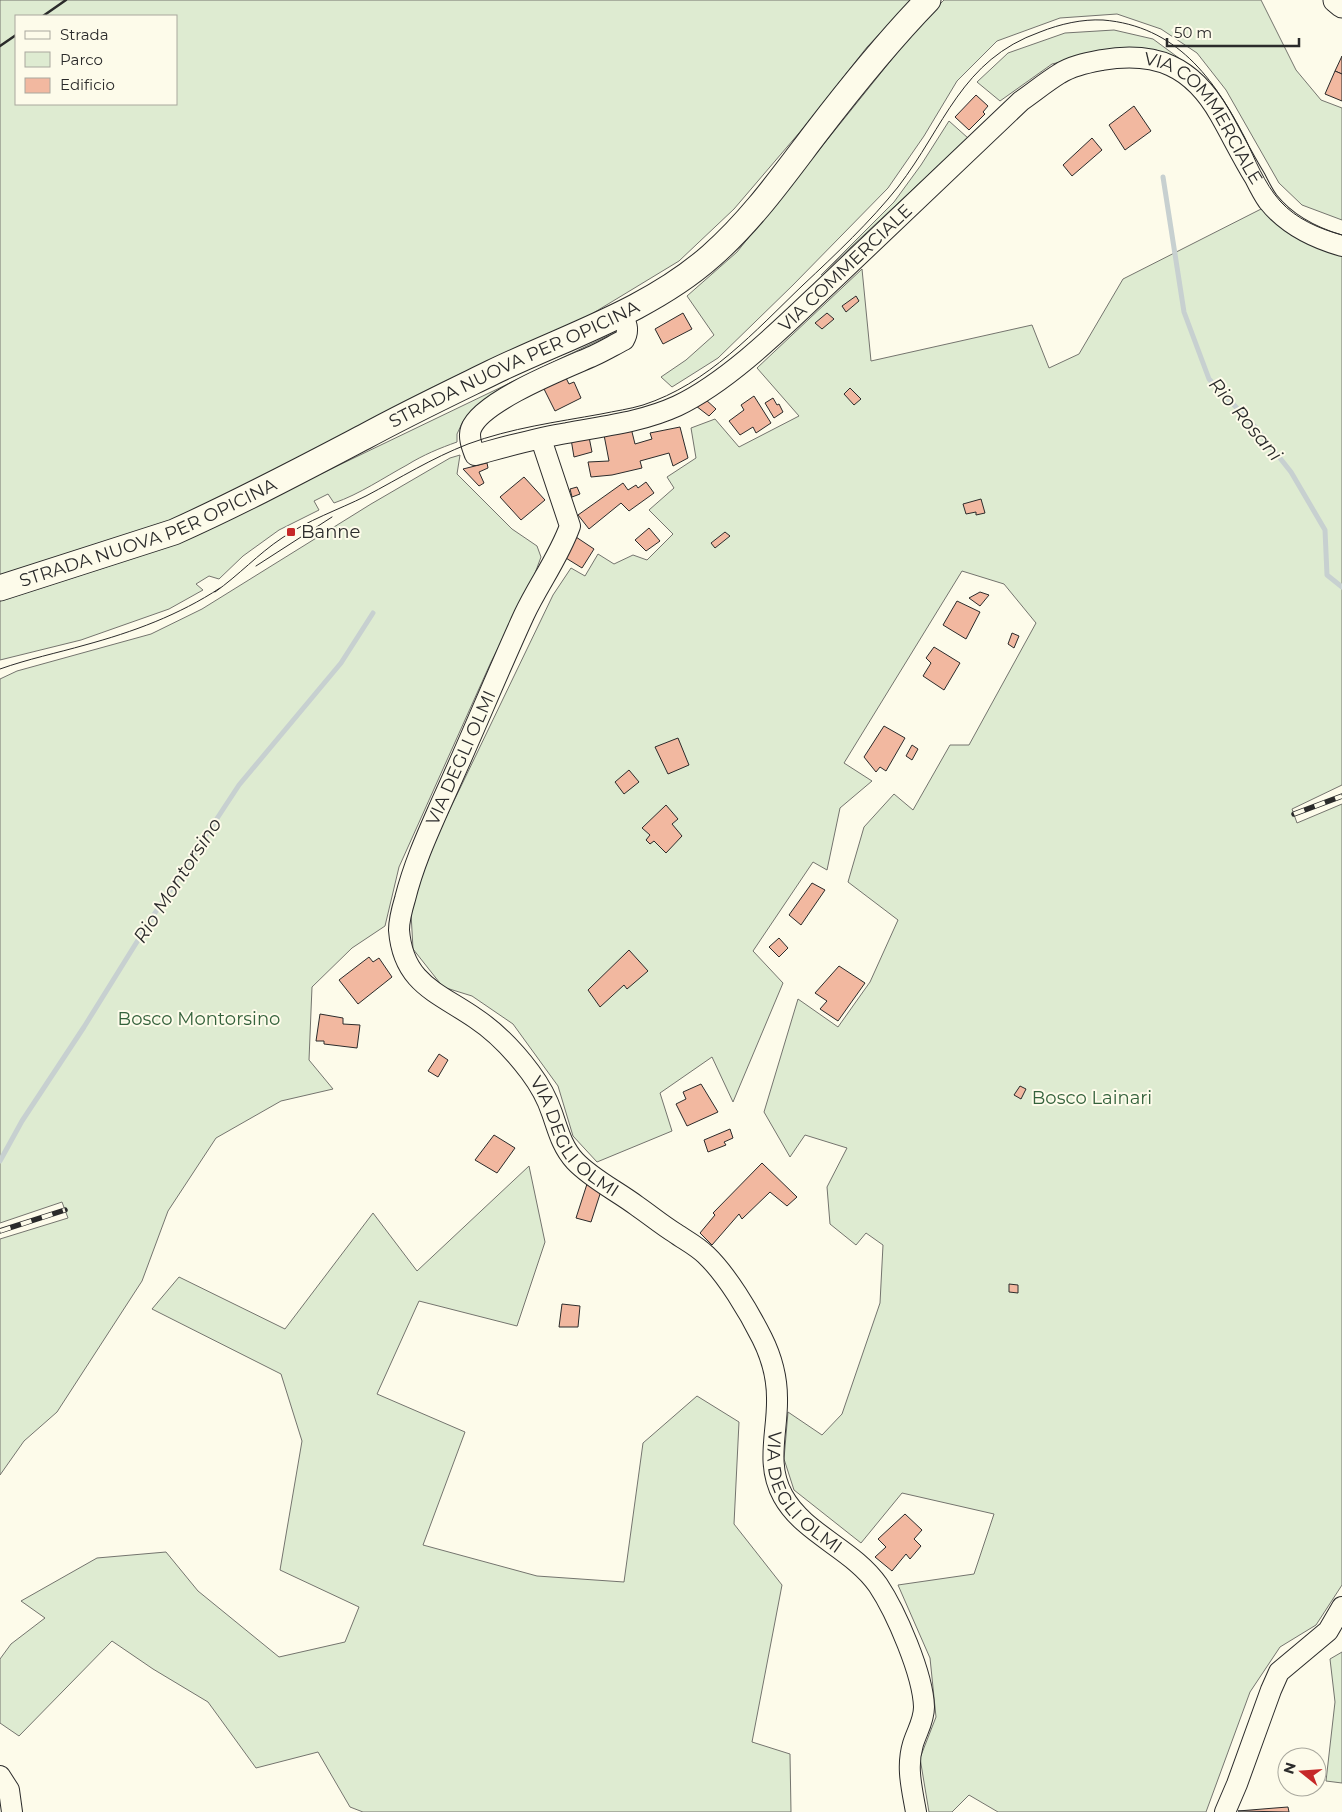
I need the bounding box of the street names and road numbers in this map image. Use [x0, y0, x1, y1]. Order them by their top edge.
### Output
street label: VIA COMMERCIALE [1142, 47, 1267, 188]
street label: VIA COMMERCIALE [774, 200, 917, 336]
street label: STRADA NUOVA PER OPICINA [385, 296, 643, 433]
street label: STRADA NUOVA PER OPICINA [17, 473, 280, 592]
street label: VIA DEGLI OLMI [421, 687, 501, 829]
street label: VIA DEGLI OLMI [525, 1072, 623, 1202]
street label: VIA DEGLI OLMI [762, 1430, 846, 1558]

